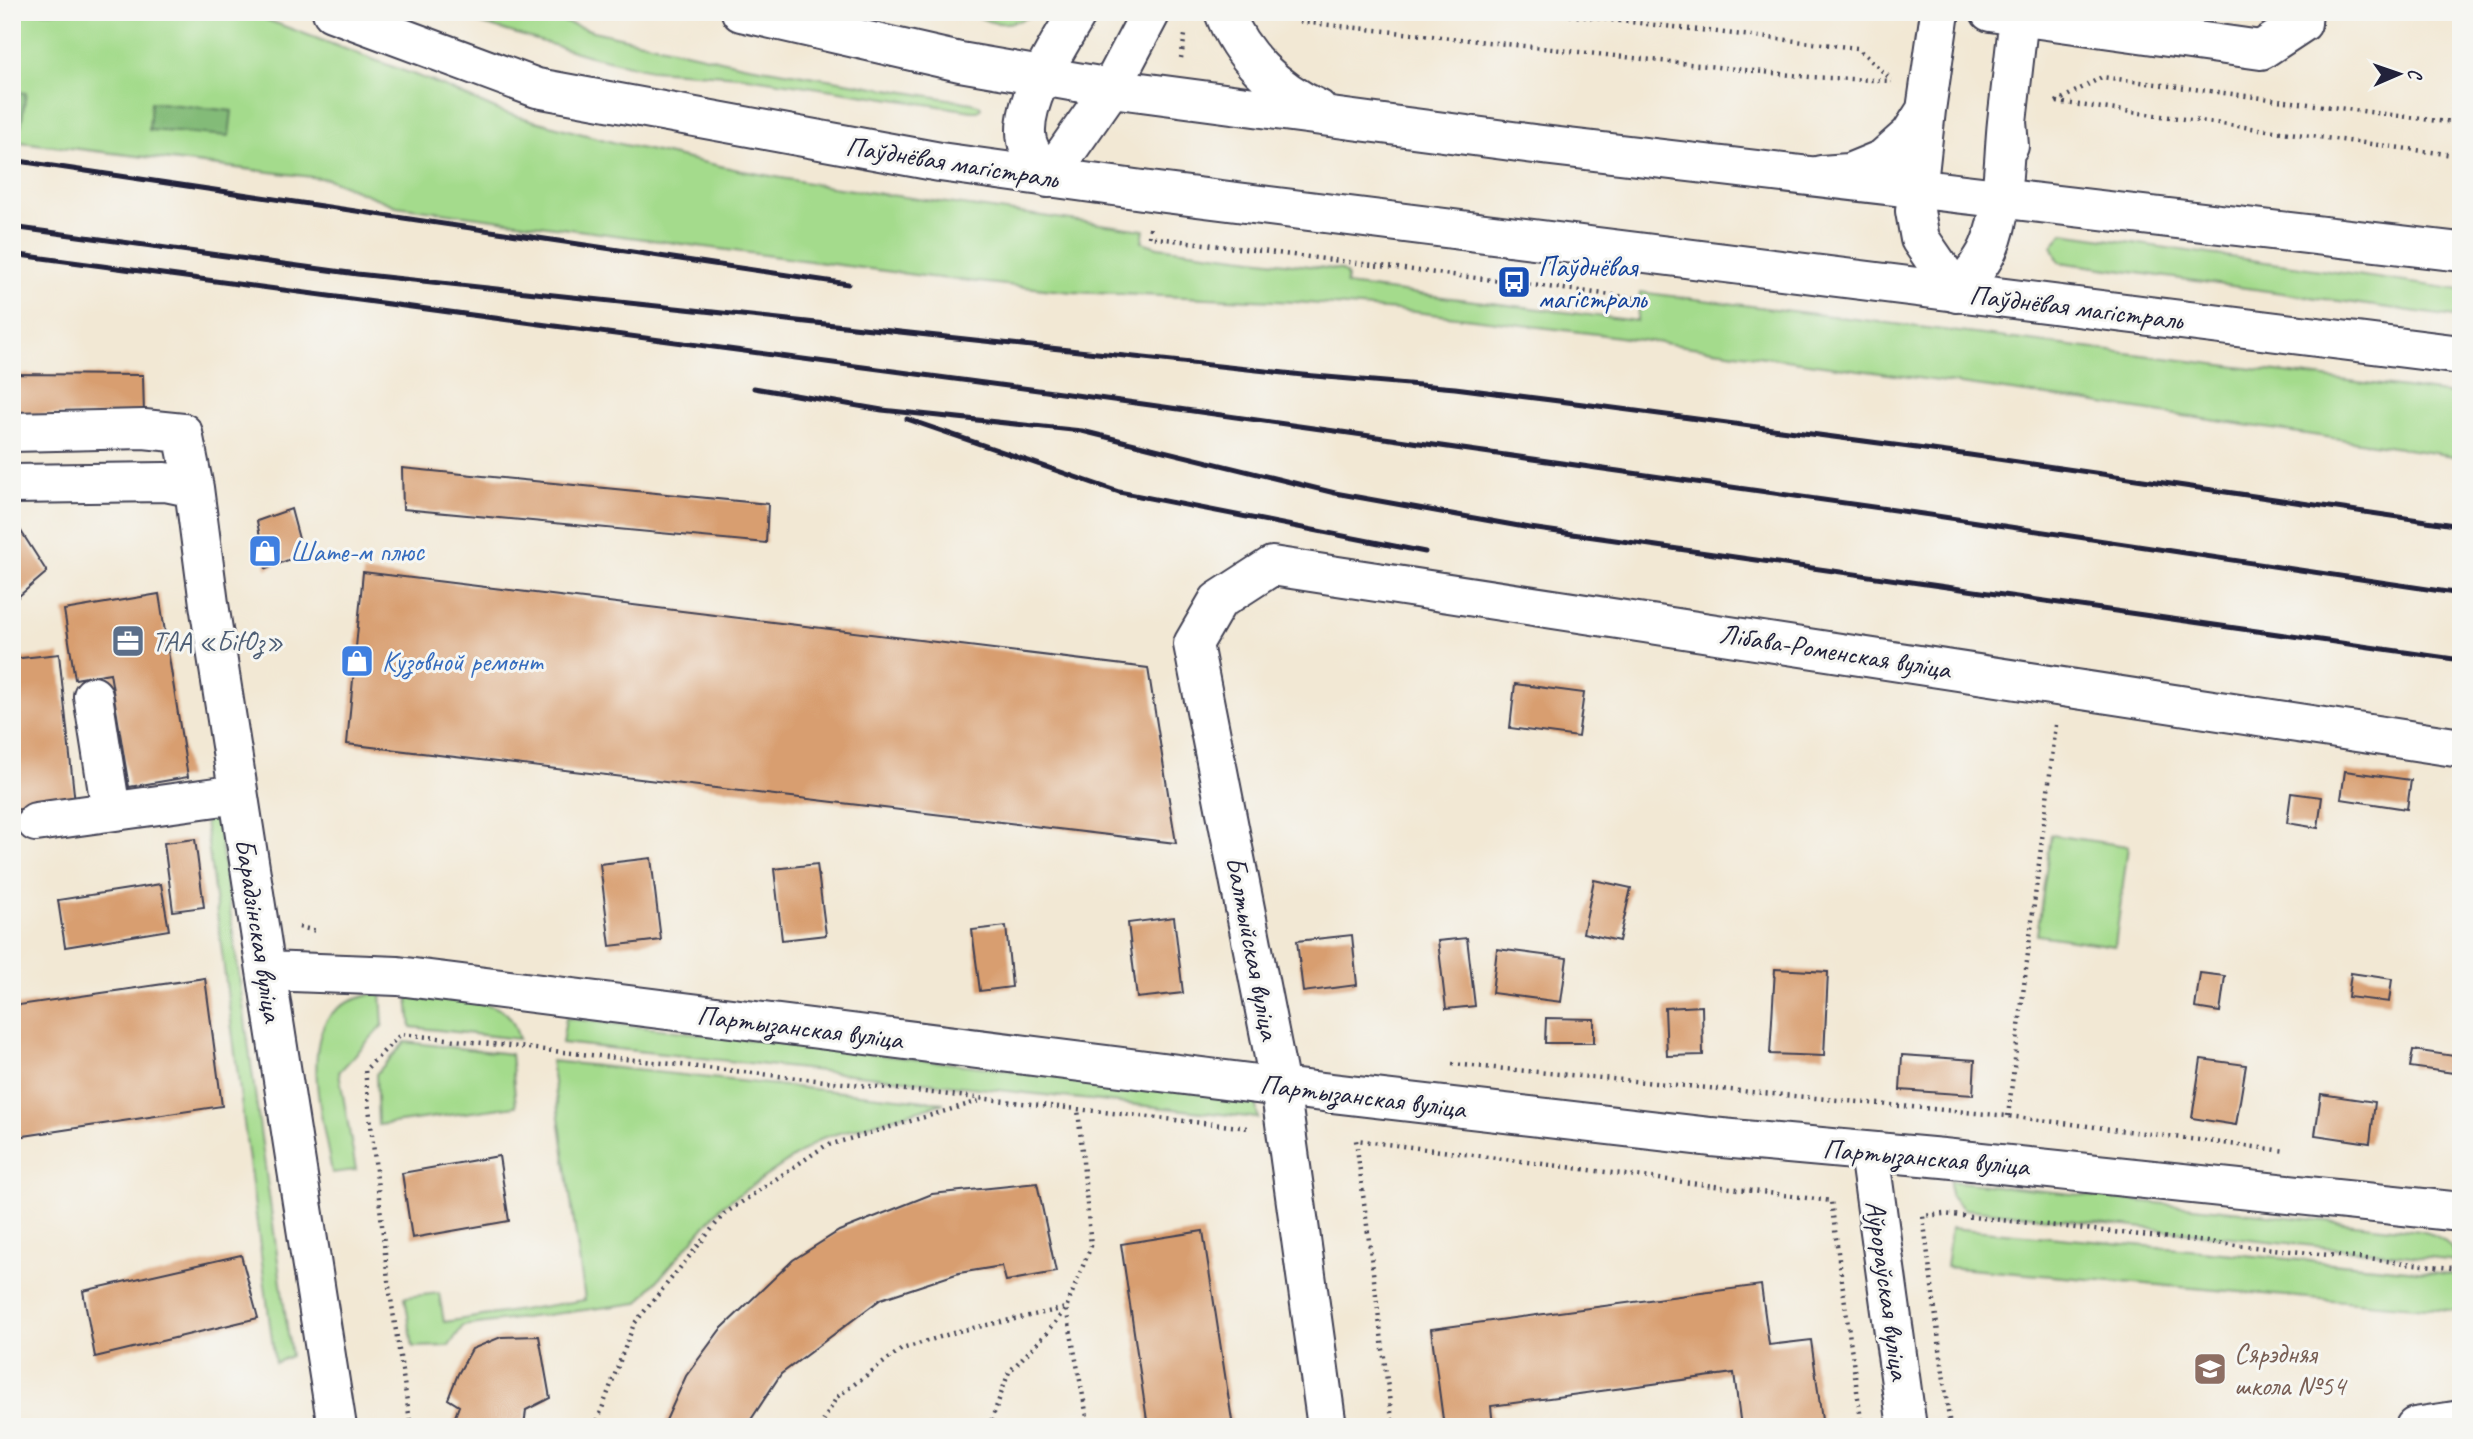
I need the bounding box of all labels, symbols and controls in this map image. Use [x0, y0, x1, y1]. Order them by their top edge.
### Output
north arrow [2364, 38, 2434, 108]
text: С [2403, 68, 2427, 81]
street label: Паўднёвая магістраль [844, 128, 1063, 196]
place label: Паўднёвая магістраль [1538, 249, 1649, 316]
bus stop icon: Паўднёвая магістраль [1495, 263, 1533, 301]
street label: Паўднёвая магістраль [1968, 277, 2187, 338]
shop icon: Шате-м плюс [246, 532, 284, 570]
place label: Шате-м плюс [290, 534, 426, 569]
street label: Лібава-Роменская вуліца [1717, 615, 1955, 687]
office icon: ТАА «БіЮз» [109, 622, 147, 660]
place label: ТАА «БіЮз» [152, 624, 283, 660]
shop icon: Кузовной ремонт [338, 642, 376, 680]
place label: Кузовной ремонт [382, 644, 544, 680]
street label: Барадзінская вуліца [227, 836, 291, 1026]
street label: Балтыйская вуліца [1218, 853, 1288, 1044]
street label: Партызанская вуліца [695, 997, 906, 1058]
street label: Партызанская вуліца [1258, 1066, 1469, 1127]
street label: Партызанская вуліца [1821, 1131, 2032, 1185]
street label: Аўрораўская вуліца [1858, 1198, 1918, 1384]
place label: Сярэдняя школа №54 [2234, 1336, 2348, 1403]
school or university icon: Сярэдняя школа №54 [2191, 1350, 2229, 1388]

